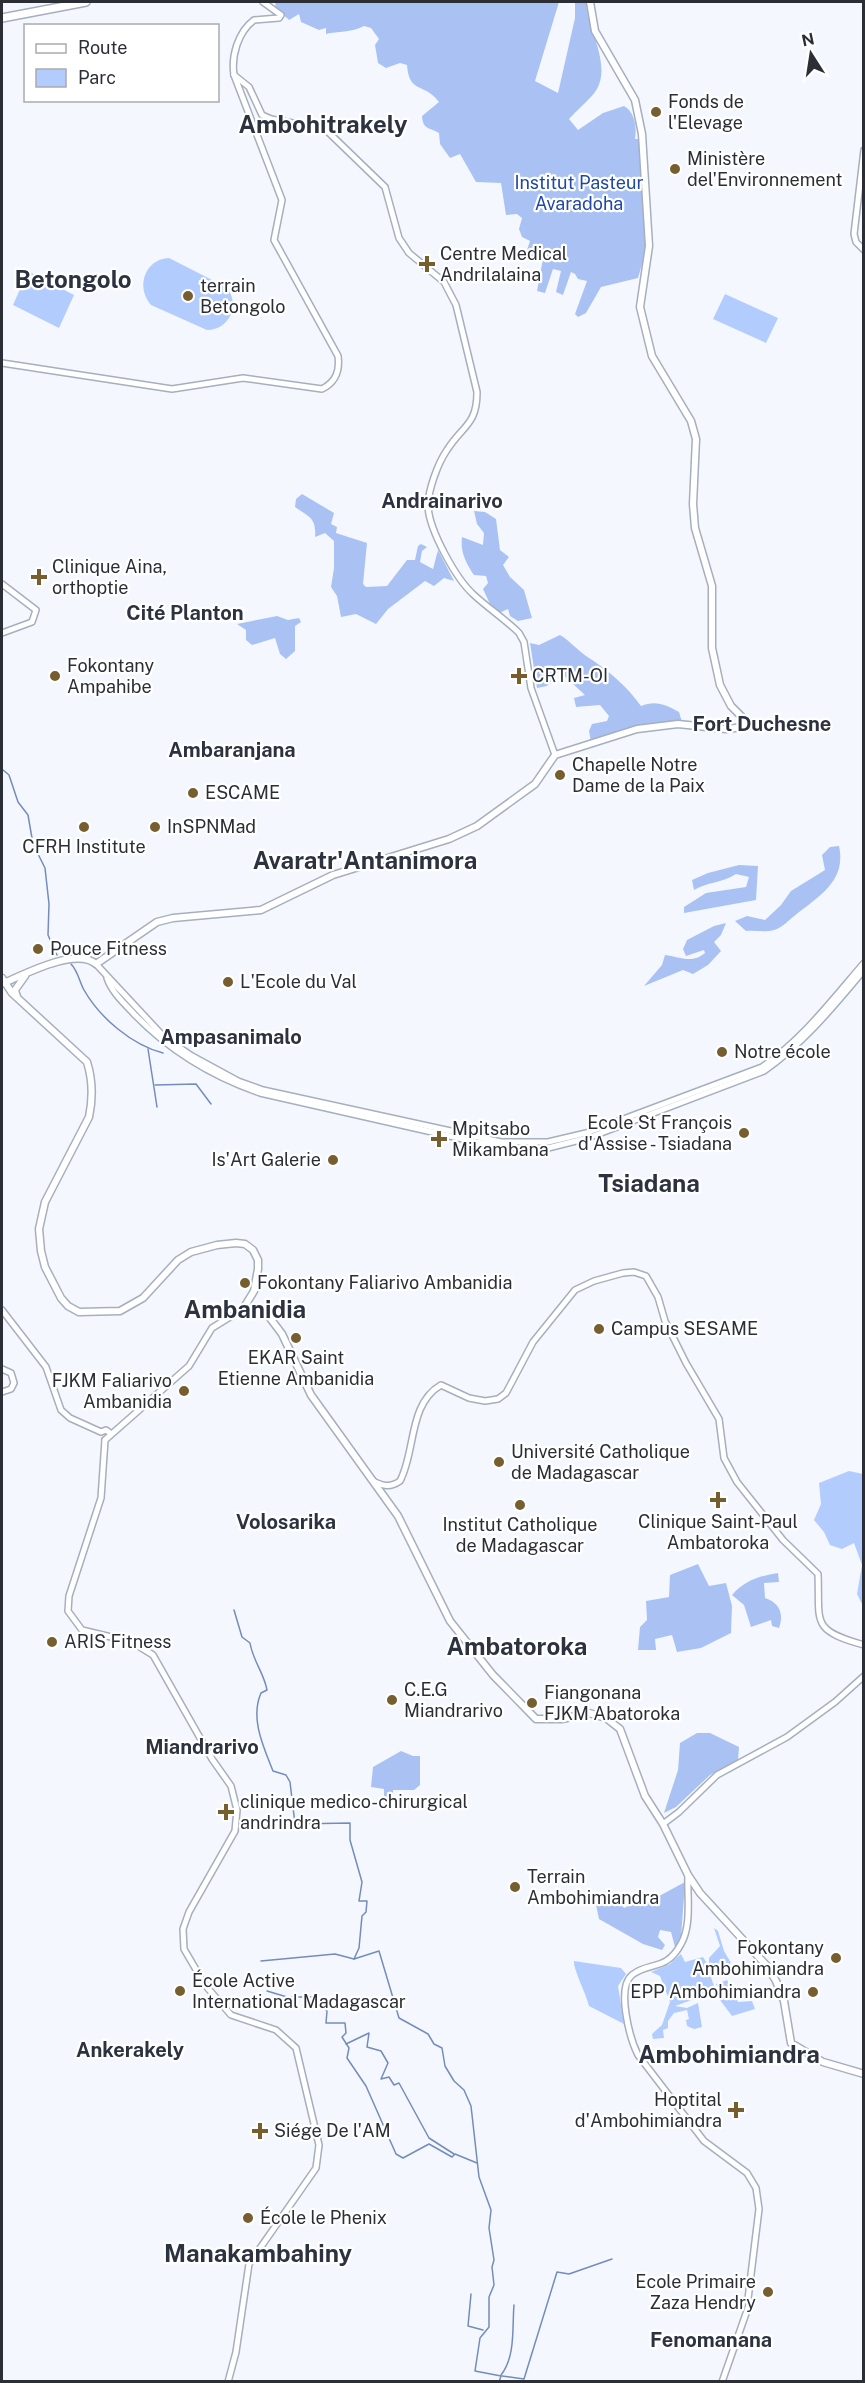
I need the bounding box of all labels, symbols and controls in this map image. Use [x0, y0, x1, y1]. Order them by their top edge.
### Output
legend [24, 24, 219, 102]
north arrow [781, 24, 841, 84]
text: N [800, 29, 816, 50]
text: Route [78, 37, 127, 58]
text: Parc [78, 67, 116, 88]
place label: Fonds de l'Elevage [668, 91, 744, 133]
marker: Fonds de l'Elevage [649, 105, 663, 119]
district label: Ambohitrakely [238, 110, 408, 138]
place label: Ministère del'Environnement [687, 148, 843, 190]
marker: Ministère del'Environnement [668, 162, 682, 176]
park label: Institut Pasteur Avaradoha [514, 172, 644, 214]
place label: Centre Medical Andrilalaina [440, 243, 567, 285]
marker: Centre Medical Andrilalaina [418, 255, 436, 273]
district label: Betongolo [14, 265, 132, 293]
place label: terrain Betongolo [200, 275, 286, 317]
marker: terrain Betongolo [181, 289, 195, 303]
district label: Andrainarivo [381, 489, 503, 513]
place label: Clinique Aina, orthoptie [52, 556, 167, 598]
marker: Clinique Aina, orthoptie [30, 568, 48, 586]
district label: Cité Planton [126, 601, 244, 625]
place label: Fokontany Ampahibe [67, 655, 154, 697]
place label: CRTM-OI [532, 665, 608, 686]
marker: CRTM-OI [510, 667, 528, 685]
marker: Fokontany Ampahibe [48, 669, 62, 683]
district label: Fort Duchesne [693, 712, 831, 736]
district label: Ambaranjana [168, 738, 296, 762]
place label: Chapelle Notre Dame de la Paix [572, 754, 705, 796]
marker: Chapelle Notre Dame de la Paix [553, 768, 567, 782]
place label: ESCAME [205, 782, 280, 803]
marker: ESCAME [186, 786, 200, 800]
place label: InSPNMad [167, 816, 256, 837]
marker: CFRH Institute [77, 820, 91, 834]
marker: InSPNMad [148, 820, 162, 834]
place label: CFRH Institute [22, 836, 146, 857]
district label: Avaratr'Antanimora [253, 846, 477, 874]
place label: Pouce Fitness [50, 938, 167, 959]
marker: Pouce Fitness [31, 942, 45, 956]
place label: L'Ecole du Val [240, 971, 357, 992]
marker: L'Ecole du Val [221, 975, 235, 989]
district label: Ampasanimalo [160, 1025, 302, 1049]
place label: Notre école [734, 1041, 831, 1062]
marker: Notre école [715, 1045, 729, 1059]
place label: Ecole St François d'Assise - Tsiadana [578, 1112, 732, 1154]
place label: Mpitsabo Mikambana [452, 1118, 549, 1160]
marker: Ecole St François d'Assise - Tsiadana [737, 1126, 751, 1140]
marker: Mpitsabo Mikambana [430, 1130, 448, 1148]
place label: Is'Art Galerie [211, 1149, 321, 1170]
marker: Is'Art Galerie [326, 1153, 340, 1167]
district label: Tsiadana [598, 1169, 700, 1197]
place label: Fokontany Faliarivo Ambanidia [257, 1272, 512, 1293]
marker: Fokontany Faliarivo Ambanidia [238, 1276, 252, 1290]
district label: Ambanidia [184, 1295, 306, 1323]
place label: Campus SESAME [611, 1318, 758, 1339]
marker: Campus SESAME [592, 1322, 606, 1336]
marker: EKAR Saint Etienne Ambanidia [289, 1331, 303, 1345]
place label: EKAR Saint Etienne Ambanidia [218, 1347, 374, 1389]
place label: FJKM Faliarivo Ambanidia [52, 1370, 172, 1412]
marker: FJKM Faliarivo Ambanidia [177, 1384, 191, 1398]
place label: Université Catholique de Madagascar [511, 1441, 690, 1483]
marker: Université Catholique de Madagascar [492, 1455, 506, 1469]
marker: Clinique Saint-Paul Ambatoroka [709, 1491, 727, 1509]
marker: Institut Catholique de Madagascar [513, 1498, 527, 1512]
district label: Volosarika [236, 1510, 336, 1534]
place label: Clinique Saint-Paul Ambatoroka [638, 1511, 798, 1553]
place label: Institut Catholique de Madagascar [442, 1514, 598, 1556]
place label: ARIS Fitness [64, 1631, 171, 1652]
district label: Ambatoroka [447, 1632, 587, 1660]
marker: ARIS Fitness [45, 1635, 59, 1649]
place label: C.E.G Miandrarivo [404, 1679, 503, 1721]
place label: Fiangonana FJKM Abatoroka [544, 1682, 680, 1724]
marker: C.E.G Miandrarivo [385, 1693, 399, 1707]
marker: Fiangonana FJKM Abatoroka [525, 1696, 539, 1710]
district label: Miandrarivo [145, 1735, 259, 1759]
place label: clinique medico-chirurgical andrindra [240, 1791, 468, 1833]
marker: clinique medico-chirurgical andrindra [217, 1803, 235, 1821]
place label: Terrain Ambohimiandra [527, 1866, 659, 1908]
marker: Terrain Ambohimiandra [508, 1880, 522, 1894]
place label: Fokontany Ambohimiandra [692, 1937, 824, 1979]
marker: Fokontany Ambohimiandra [829, 1951, 843, 1965]
place label: École Active International Madagascar [192, 1969, 406, 2012]
place label: EPP Ambohimiandra [630, 1981, 801, 2002]
marker: École Active International Madagascar [173, 1984, 187, 1998]
marker: EPP Ambohimiandra [806, 1985, 820, 1999]
district label: Ankerakely [76, 2038, 184, 2062]
district label: Ambohimiandra [638, 2040, 820, 2068]
place label: Hoptital d'Ambohimiandra [575, 2089, 722, 2131]
marker: Hoptital d'Ambohimiandra [727, 2101, 745, 2119]
place label: Siége De l'AM [274, 2120, 391, 2141]
marker: Siége De l'AM [251, 2122, 269, 2140]
place label: École le Phenix [260, 2206, 387, 2228]
marker: École le Phenix [241, 2211, 255, 2225]
district label: Manakambahiny [164, 2239, 353, 2267]
place label: Ecole Primaire Zaza Hendry [635, 2271, 756, 2313]
marker: Ecole Primaire Zaza Hendry [761, 2285, 775, 2299]
district label: Fenomanana [650, 2328, 772, 2352]

